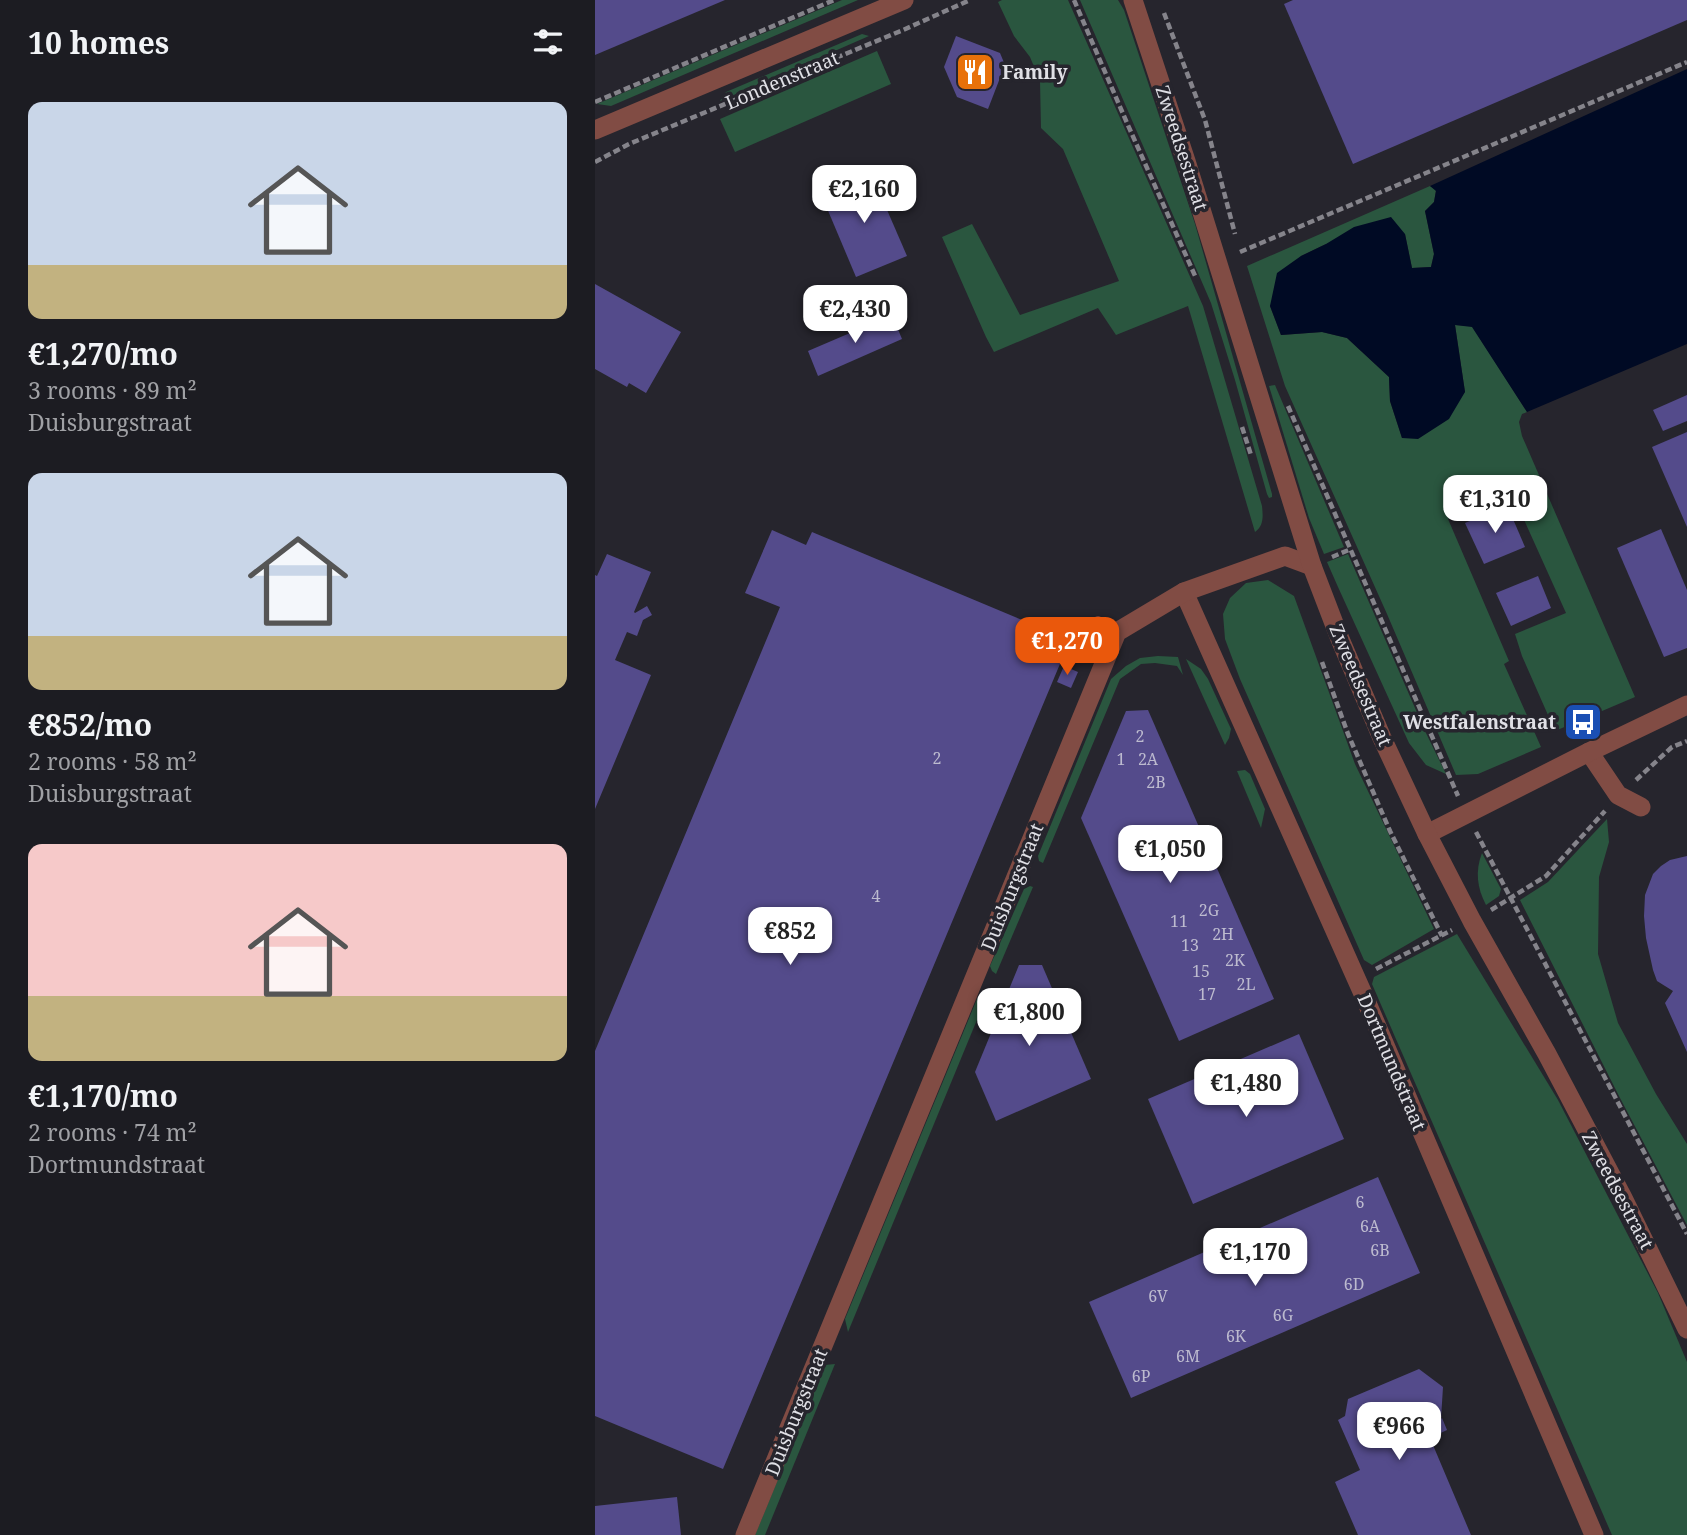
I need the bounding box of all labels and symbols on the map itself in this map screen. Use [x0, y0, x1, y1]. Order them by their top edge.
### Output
street label: Londenstraat [721, 44, 843, 116]
restaurant icon: Family [954, 51, 996, 93]
place label: Family [1002, 59, 1068, 85]
street label: Zweedsestraat [1150, 82, 1215, 214]
pin: €2,160 [807, 166, 921, 225]
pin: €2,430 [798, 286, 912, 345]
pin: €1,310 [1438, 476, 1552, 535]
pin: €1,270 [1010, 618, 1124, 677]
street label: Zweedsestraat [1324, 620, 1399, 750]
bus stop icon: Westfalenstraat [1562, 701, 1604, 743]
place label: Westfalenstraat [1403, 709, 1556, 735]
house number: 2 [1136, 725, 1144, 747]
house number: 2 [933, 747, 941, 769]
house number: 1 [1117, 748, 1125, 770]
house number: 2A [1138, 748, 1159, 770]
house number: 2B [1146, 771, 1166, 793]
street label: Duisburgstraat [975, 819, 1050, 955]
pin: €1,050 [1113, 826, 1227, 885]
house number: 4 [872, 885, 881, 907]
house number: 2G [1199, 899, 1220, 921]
pin: €852 [749, 908, 831, 967]
house number: 11 [1170, 910, 1188, 932]
house number: 2H [1212, 923, 1234, 945]
house number: 13 [1181, 934, 1199, 956]
house number: 2K [1225, 949, 1246, 971]
house number: 15 [1192, 960, 1210, 982]
house number: 2L [1237, 973, 1255, 995]
house number: 17 [1198, 983, 1216, 1005]
pin: €1,800 [972, 988, 1086, 1048]
street label: Dortmundstraat [1351, 990, 1433, 1135]
pin: €1,480 [1189, 1060, 1303, 1119]
street label: Zweedsestraat [1576, 1126, 1660, 1254]
house number: 6 [1356, 1191, 1365, 1213]
house number: 6A [1360, 1215, 1381, 1237]
pin: €1,170 [1198, 1228, 1312, 1288]
house number: 6B [1370, 1239, 1390, 1261]
house number: 6D [1344, 1273, 1364, 1295]
house number: 6V [1148, 1285, 1168, 1307]
house number: 6G [1273, 1304, 1294, 1326]
house number: 6K [1226, 1325, 1247, 1347]
street label: Duisburgstraat [759, 1344, 834, 1480]
house number: 6M [1176, 1345, 1200, 1367]
house number: 6P [1132, 1365, 1151, 1387]
pin: €966 [1358, 1402, 1440, 1462]

